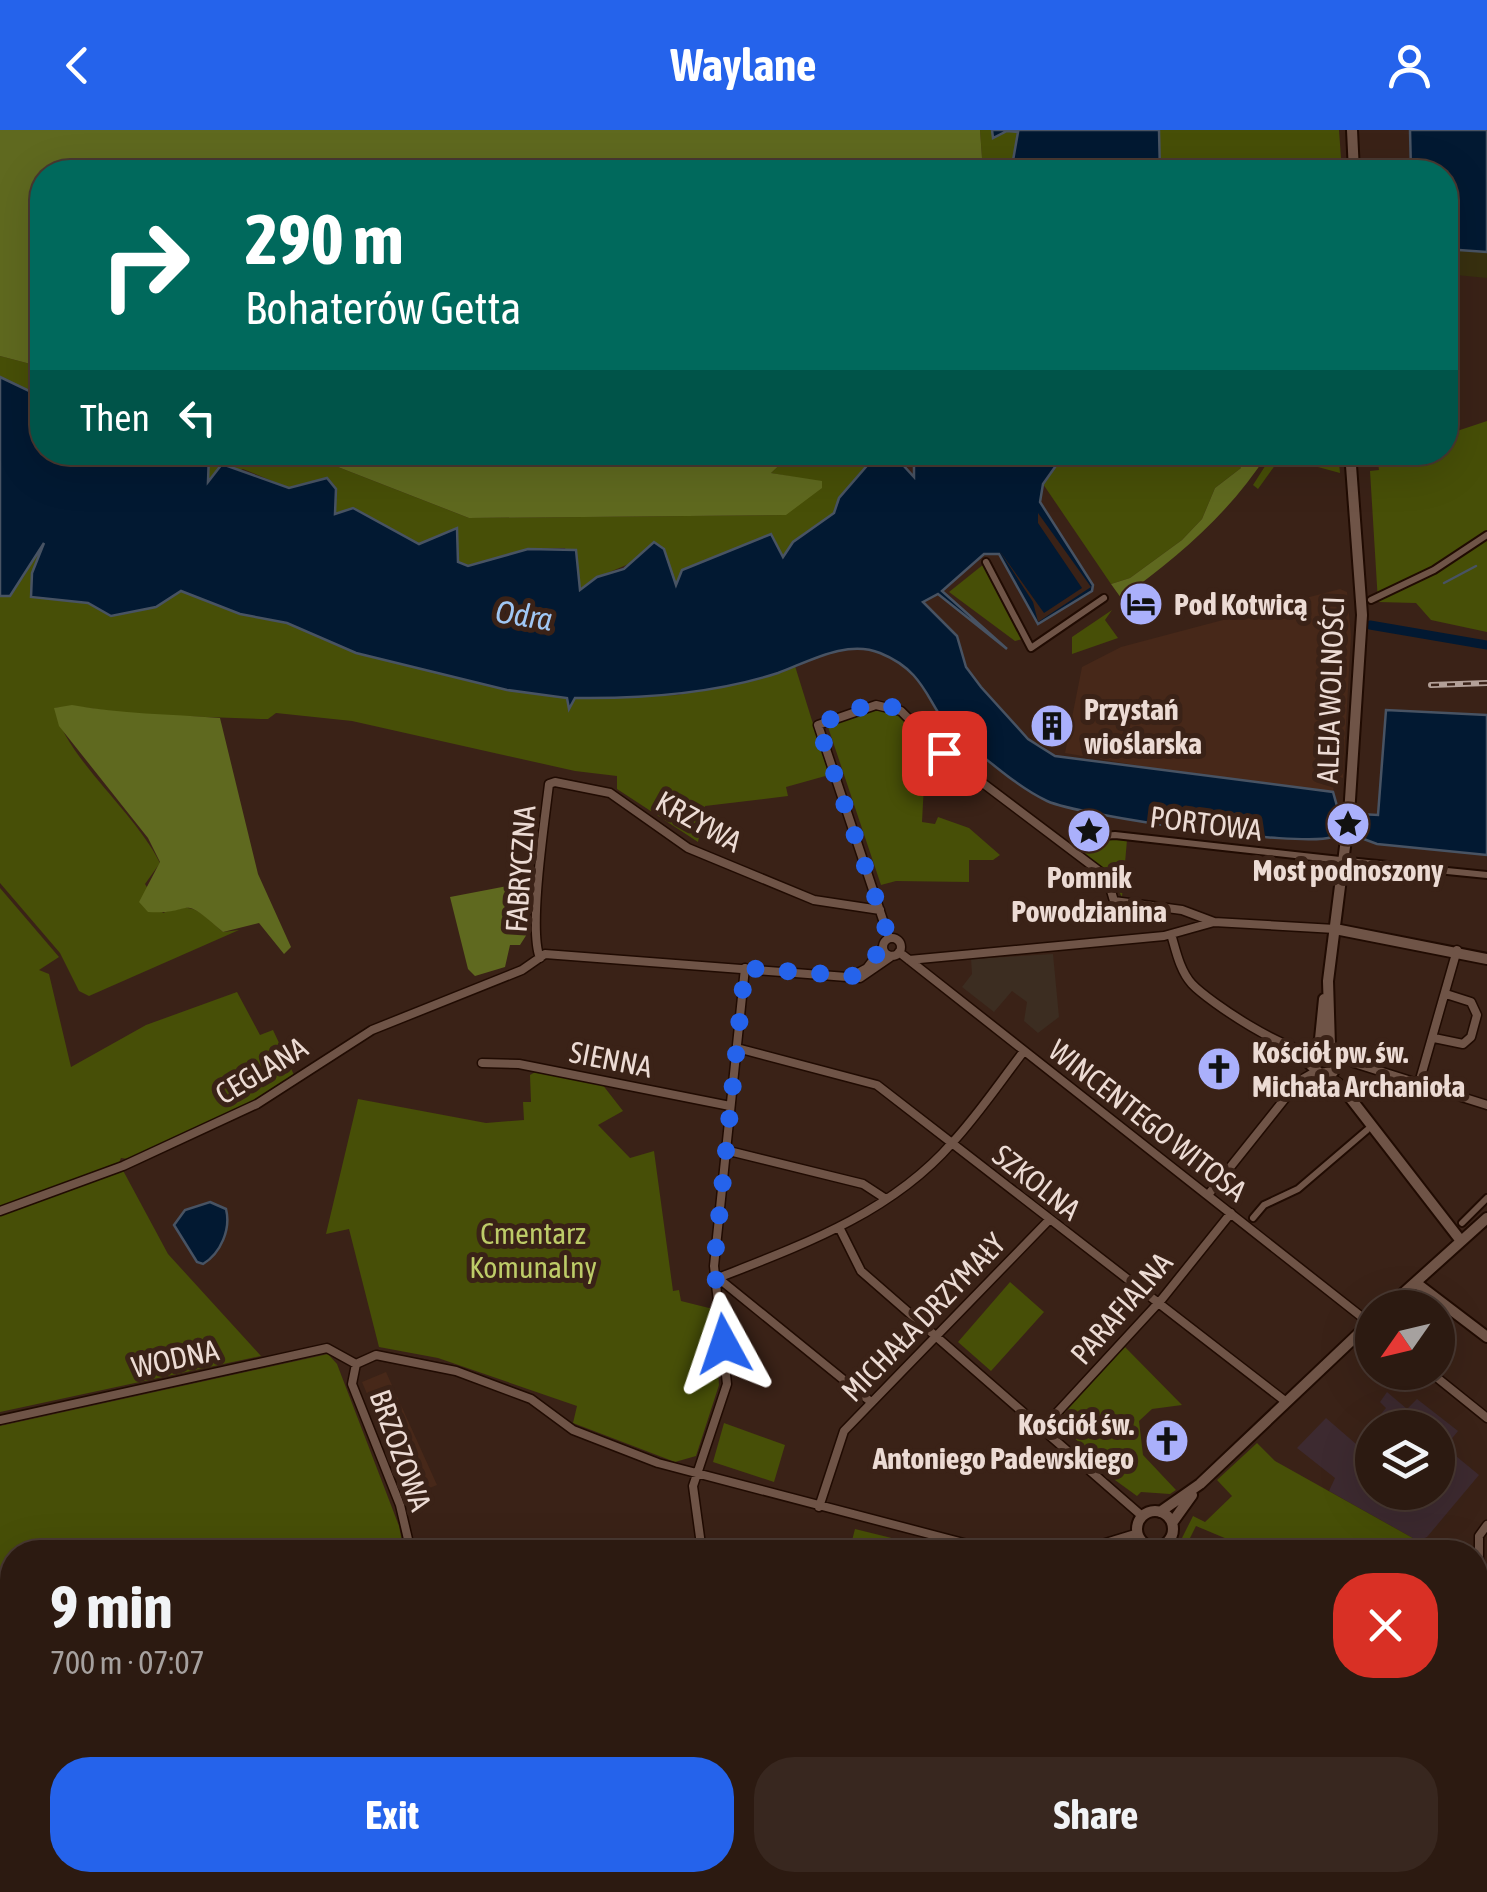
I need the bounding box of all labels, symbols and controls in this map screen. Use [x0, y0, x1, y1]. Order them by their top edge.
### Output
icon: back [50, 38, 105, 93]
icon: person [1382, 38, 1437, 93]
text: Waylane [671, 39, 816, 91]
text: 290 m [245, 199, 404, 279]
icon: right [80, 200, 210, 330]
text: Bohaterów Getta [245, 282, 521, 334]
icon: left [170, 390, 225, 445]
text: Then [80, 396, 150, 439]
hotel icon: Pod Kotwicą [1118, 581, 1164, 627]
place label: Pod Kotwicą [1174, 587, 1308, 621]
water label: Odra [493, 592, 555, 638]
street label: ALEJA WOLNOŚCI [1310, 596, 1350, 784]
place label: Przystań wioślarska [1084, 692, 1202, 760]
building icon: Przystań wioślarska [1029, 703, 1075, 749]
pin [902, 711, 987, 796]
icon: arrive [917, 726, 972, 781]
street label: KRZYWA [650, 784, 748, 858]
street label: PORTOWA [1148, 799, 1264, 847]
place icon: Most podnoszony [1325, 801, 1371, 847]
street label: FABRYCZNA [499, 804, 541, 934]
place icon: Pomnik Powodzianina [1066, 808, 1112, 854]
place label: Most podnoszony [1253, 853, 1444, 887]
place label: Pomnik Powodzianina [1011, 860, 1167, 928]
street label: CEGLANA [209, 1029, 313, 1111]
street label: WINCENTEGO WITOSA [1042, 1032, 1254, 1208]
street label: SIENNA [567, 1034, 655, 1084]
place label: Kościół pw. św. Michała Archanioła [1252, 1035, 1465, 1103]
church icon: Kościół pw. św. Michała Archanioła [1196, 1046, 1242, 1092]
street label: SZKOLNA [987, 1137, 1088, 1227]
park label: Cmentarz Komunalny [469, 1216, 597, 1284]
street label: MICHAŁA DRZYMAŁY [834, 1226, 1012, 1408]
street label: PARAFIALNA [1063, 1245, 1179, 1371]
north arrow [1355, 1290, 1455, 1390]
map controls [1355, 1290, 1455, 1510]
position arrow [672, 1292, 776, 1396]
street label: WODNA [128, 1332, 222, 1384]
street label: BRZOZOWA [363, 1385, 439, 1515]
place label: Kościół św. Antoniego Padewskiego [872, 1407, 1134, 1475]
button: layers [1355, 1410, 1455, 1510]
church icon: Kościół św. Antoniego Padewskiego [1144, 1418, 1190, 1464]
text: 9 min [50, 1572, 173, 1641]
button: close [1333, 1573, 1438, 1678]
text: 700 m · 07:07 [50, 1644, 205, 1681]
button: Exit [50, 1757, 734, 1872]
button: Share [754, 1757, 1438, 1872]

